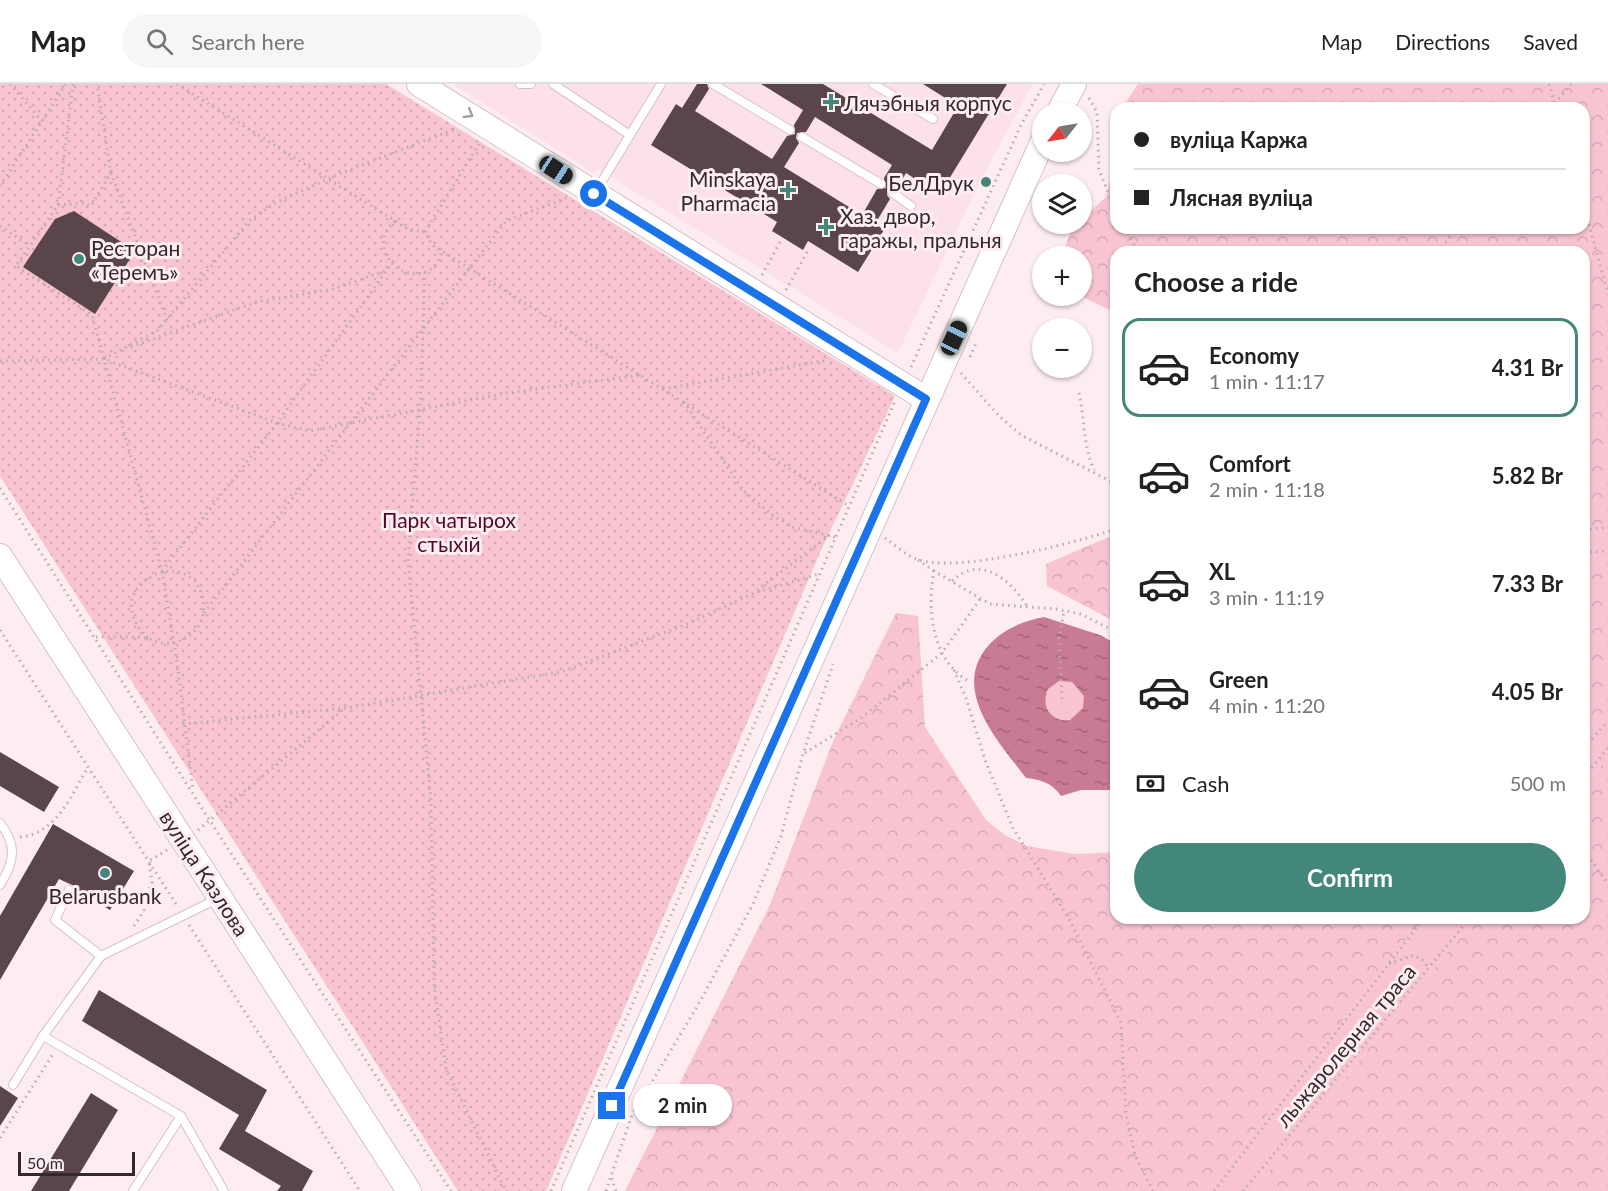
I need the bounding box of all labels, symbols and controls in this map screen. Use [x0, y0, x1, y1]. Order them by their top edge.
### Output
search box [122, 14, 542, 68]
text: Map [30, 24, 86, 58]
icon: search [143, 25, 176, 58]
text: Search here [191, 28, 305, 55]
text: Map [1321, 29, 1362, 54]
text: Directions [1395, 29, 1490, 54]
text: Saved [1523, 29, 1578, 54]
place label: Лячэбныя корпус [843, 90, 1012, 115]
marker: Лячэбныя корпус [822, 93, 840, 111]
north arrow [1032, 102, 1092, 162]
map controls [1032, 102, 1092, 378]
one-way arrow [463, 107, 473, 118]
text: вуліца Каржа [1170, 126, 1308, 153]
car [536, 153, 576, 187]
place label: Minskaya Pharmacia [680, 166, 776, 215]
place label: БелДрук [888, 170, 974, 195]
button: layers [1032, 174, 1092, 234]
marker: БелДрук [979, 175, 993, 189]
route start [580, 180, 607, 207]
marker: Minskaya Pharmacia [781, 183, 795, 197]
text: Лясная вуліца [1170, 184, 1313, 211]
place label: Хаз. двор, гаражы, пральня [840, 203, 1002, 252]
marker: Хаз. двор, гаражы, пральня [817, 218, 835, 236]
place label: Ресторан «Теремъ» [91, 235, 180, 284]
button: + [1032, 246, 1092, 306]
marker: Ресторан «Теремъ» [72, 252, 86, 266]
text: Choose a ride [1134, 265, 1298, 298]
car [938, 318, 970, 358]
button: − [1032, 318, 1092, 378]
icon: car [1137, 341, 1191, 395]
text: Economy [1209, 342, 1299, 369]
text: 4.31 Br [1492, 354, 1563, 381]
text: 1 min · 11:17 [1209, 369, 1325, 393]
icon: car [1137, 449, 1191, 503]
text: Comfort [1209, 450, 1291, 477]
text: 5.82 Br [1492, 462, 1563, 489]
text: 2 min · 11:18 [1209, 477, 1325, 501]
park label: Парк чатырох стыхій [382, 507, 517, 556]
icon: car [1137, 557, 1191, 611]
text: XL [1209, 558, 1235, 585]
text: 7.33 Br [1492, 570, 1563, 597]
text: 3 min · 11:19 [1209, 585, 1325, 609]
icon: car [1137, 665, 1191, 719]
text: Green [1209, 666, 1269, 693]
text: 4.05 Br [1492, 678, 1563, 705]
text: 4 min · 11:20 [1209, 693, 1325, 717]
icon: cash [1134, 767, 1167, 800]
text: Cash [1182, 770, 1229, 797]
text: 500 m [1510, 771, 1566, 795]
street label: вуліца Казлова [155, 806, 255, 940]
button: Confirm [1134, 843, 1566, 912]
marker: Belarusbank [98, 866, 112, 880]
place label: Belarusbank [49, 883, 162, 908]
street label: лыжаролерная траса [1270, 959, 1420, 1131]
callout: 2 min [633, 1085, 732, 1127]
route end [598, 1092, 625, 1119]
text: 2 min [658, 1093, 707, 1117]
scale bar [18, 1149, 135, 1176]
text: 50 m [27, 1153, 63, 1172]

